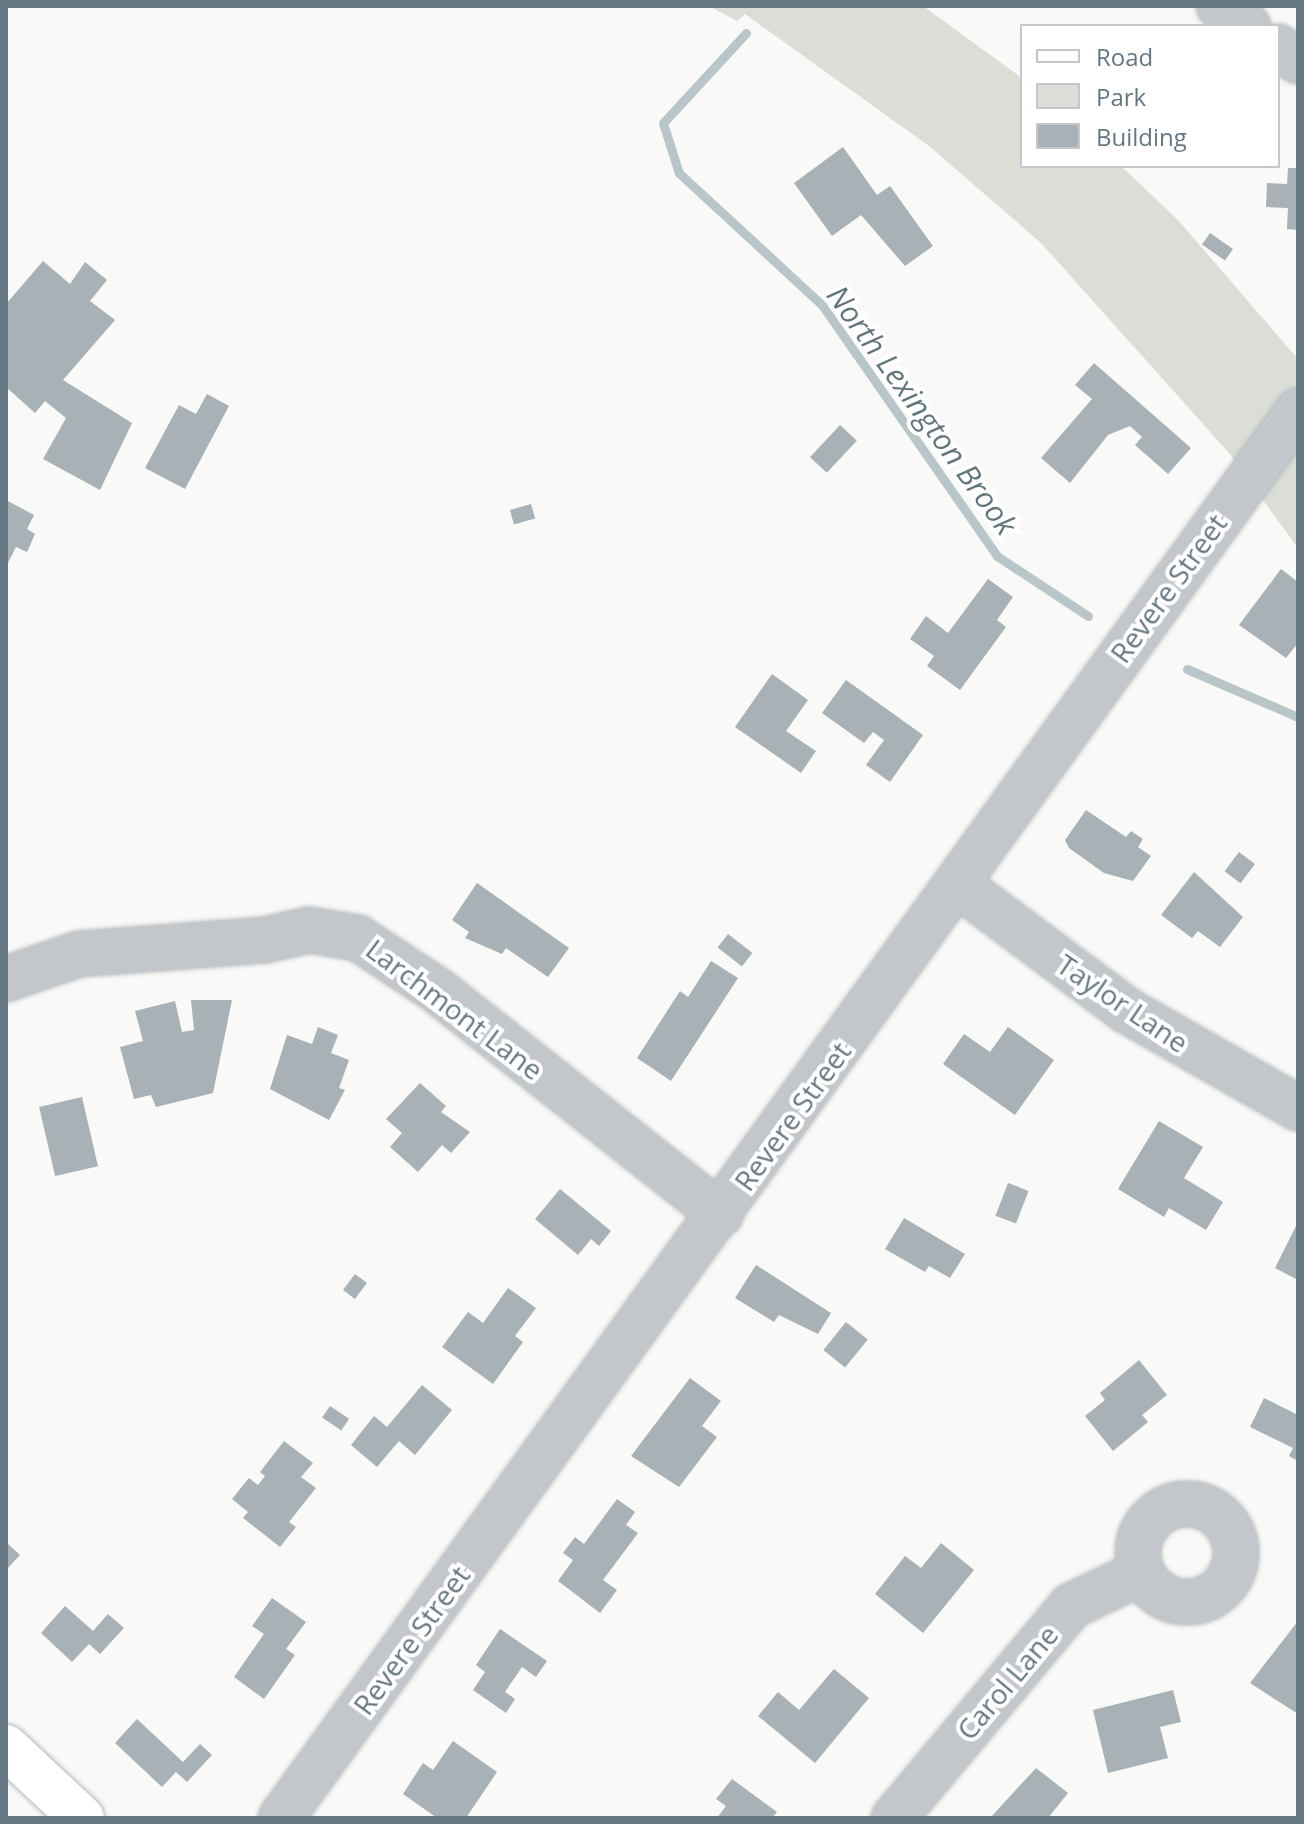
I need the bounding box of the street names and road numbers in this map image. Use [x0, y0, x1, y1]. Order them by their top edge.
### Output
street label: Revere Street [1103, 507, 1233, 669]
street label: Larchmont Lane [360, 932, 550, 1086]
street label: Taylor Lane [1051, 947, 1195, 1059]
street label: Revere Street [727, 1035, 857, 1197]
street label: Revere Street [346, 1559, 476, 1721]
street label: Carol Lane [949, 1618, 1065, 1746]

